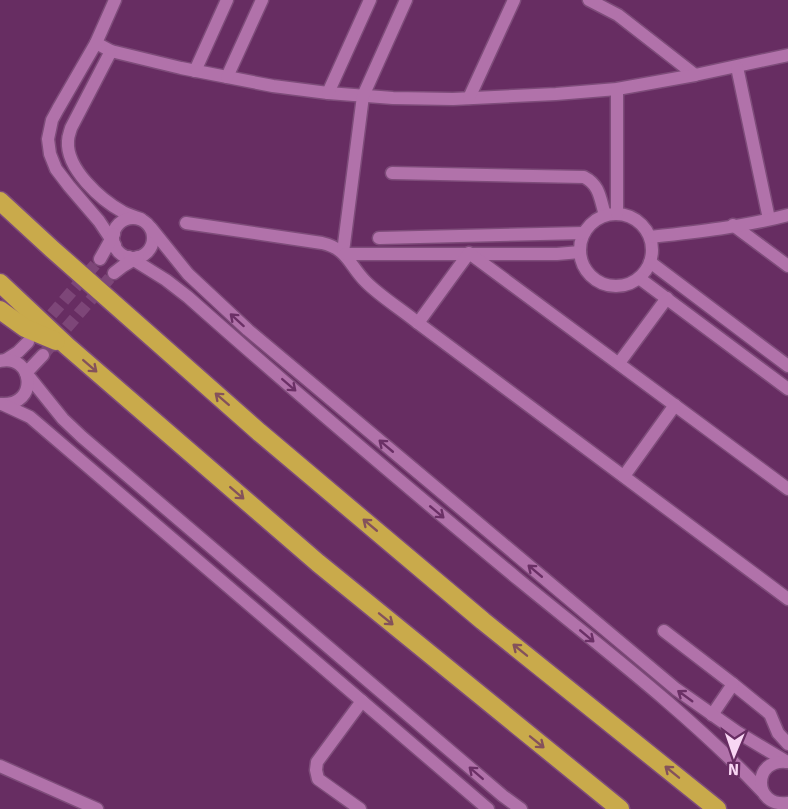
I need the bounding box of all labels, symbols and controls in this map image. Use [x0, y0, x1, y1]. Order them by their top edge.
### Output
one-way arrow [230, 313, 245, 327]
one-way arrow [81, 358, 97, 372]
one-way arrow [281, 378, 296, 392]
one-way arrow [214, 392, 230, 405]
one-way arrow [378, 439, 394, 452]
one-way arrow [229, 486, 244, 500]
one-way arrow [429, 505, 444, 519]
one-way arrow [363, 518, 378, 532]
one-way arrow [528, 564, 543, 578]
one-way arrow [378, 612, 394, 625]
one-way arrow [579, 629, 595, 642]
one-way arrow [513, 643, 528, 657]
one-way arrow [677, 690, 694, 702]
north arrow [704, 725, 764, 785]
one-way arrow [529, 735, 544, 749]
text: N [728, 759, 739, 779]
one-way arrow [468, 766, 483, 780]
one-way arrow [664, 766, 680, 779]

